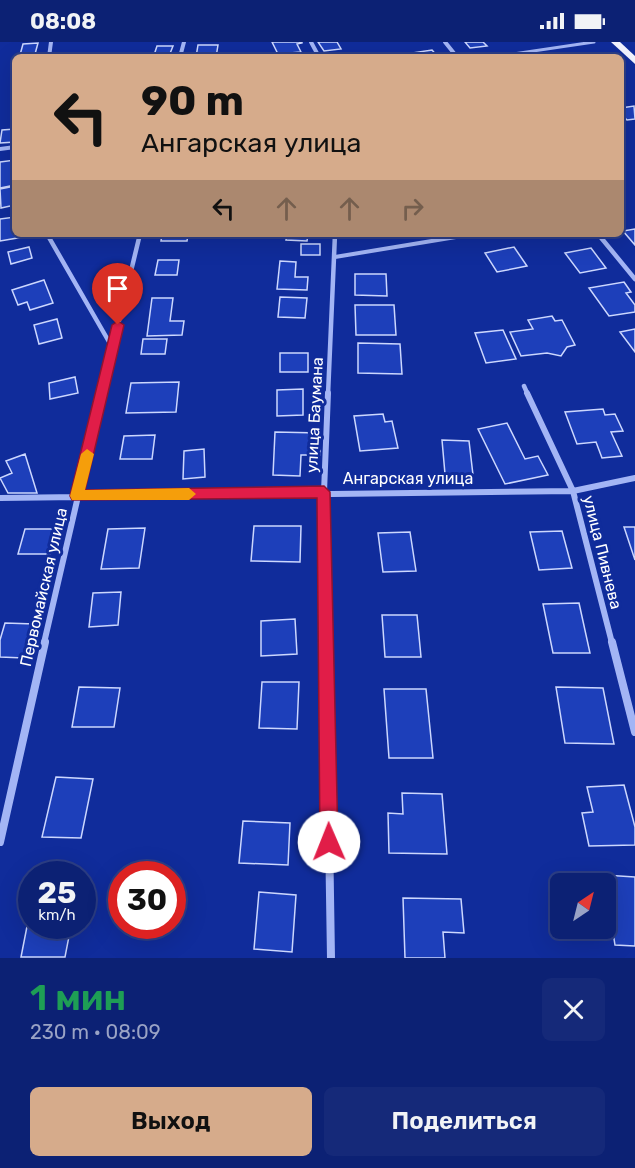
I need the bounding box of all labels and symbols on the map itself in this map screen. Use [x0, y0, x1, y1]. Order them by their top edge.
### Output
pin [92, 263, 143, 325]
street label: улица Баумана [302, 357, 327, 473]
street label: Ангарская улица [343, 469, 473, 488]
street label: улица Пивнева [579, 493, 626, 611]
street label: Первомайская улица [16, 506, 71, 668]
position arrow [297, 810, 361, 874]
speed limit sign: 30 [108, 861, 186, 939]
north arrow [550, 873, 616, 939]

